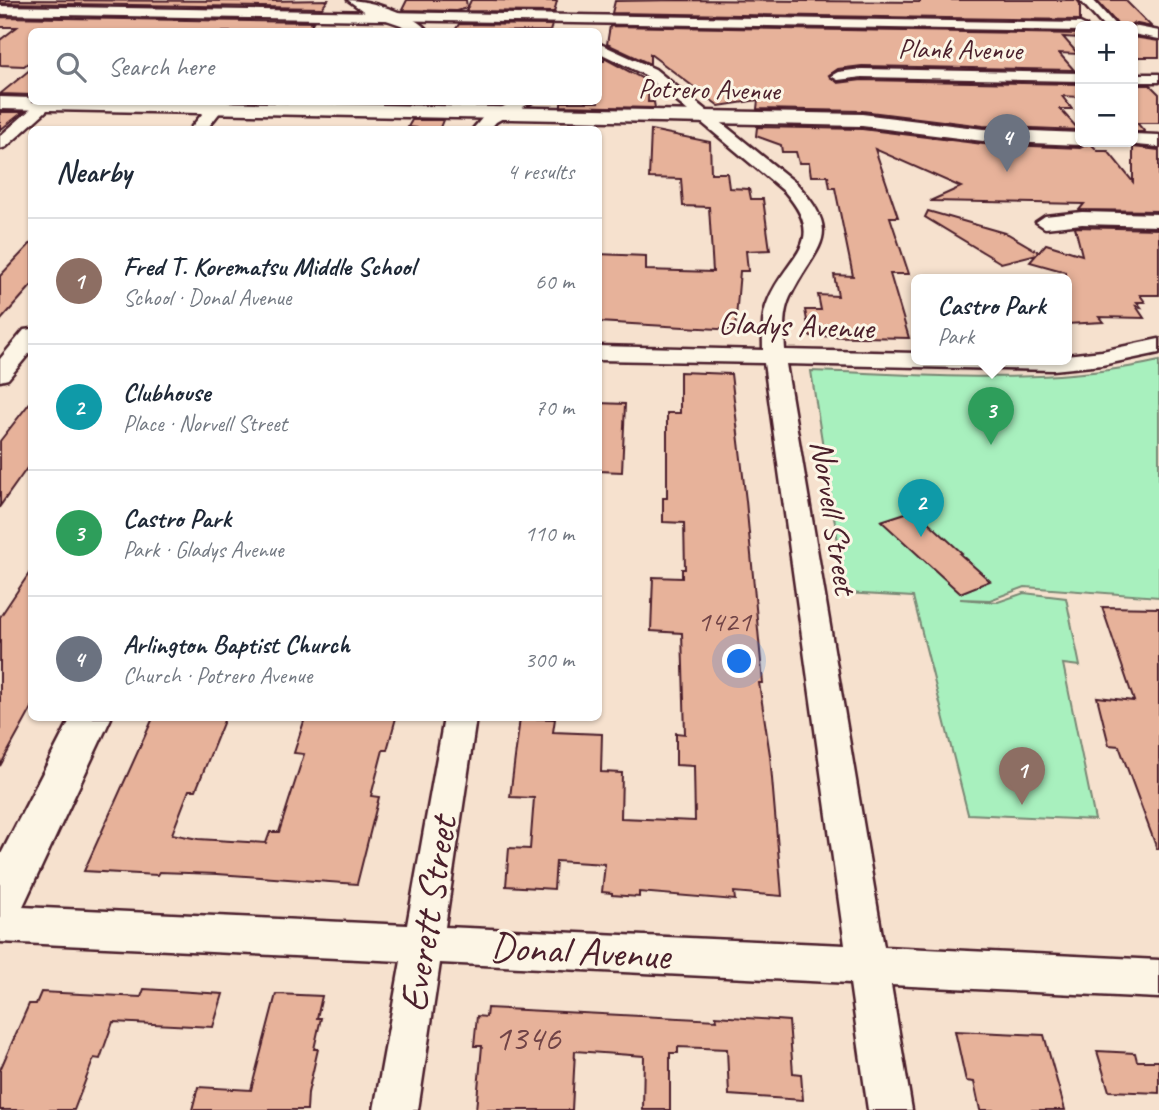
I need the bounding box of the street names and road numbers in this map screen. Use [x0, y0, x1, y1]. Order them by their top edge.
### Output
street label: Plank Avenue [898, 30, 1024, 68]
street label: Potrero Avenue [638, 70, 782, 108]
street label: Gladys Avenue [717, 301, 877, 349]
street label: Norvell Street [801, 437, 867, 600]
street label: Everett Street [388, 809, 469, 1015]
street label: Donal Avenue [489, 921, 674, 981]

